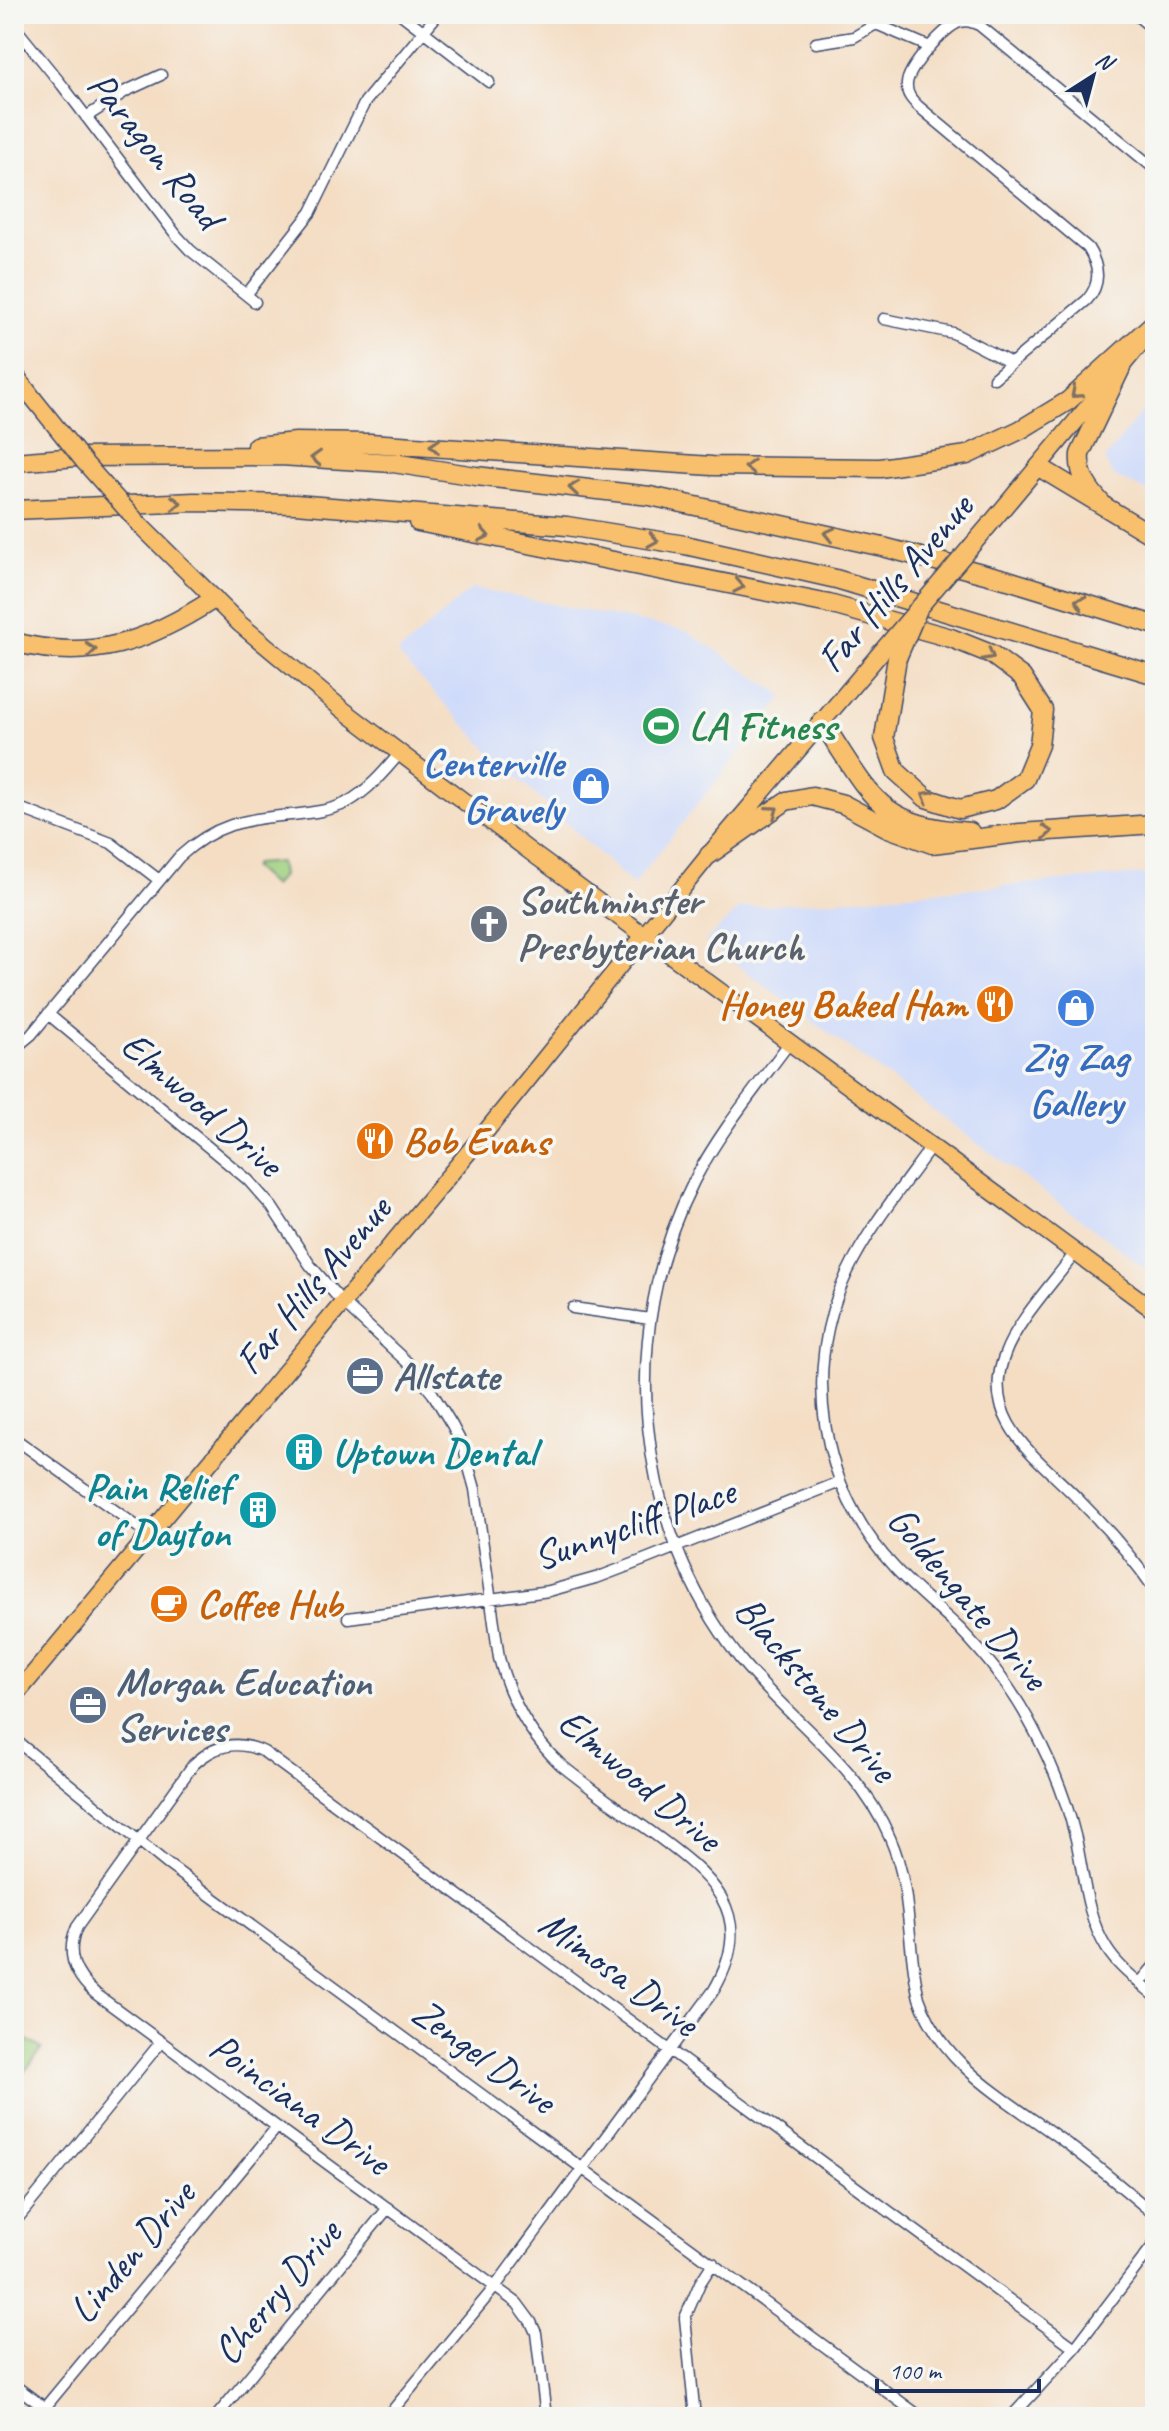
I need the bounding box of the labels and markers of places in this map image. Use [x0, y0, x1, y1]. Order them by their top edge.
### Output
place label: LA Fitness [689, 701, 840, 751]
sports icon: LA Fitness [640, 705, 682, 747]
place label: Centerville Gravely [423, 738, 567, 834]
shop icon: Centerville Gravely [570, 765, 612, 807]
place label: Southminster Presbyterian Church [517, 876, 805, 972]
church icon: Southminster Presbyterian Church [468, 903, 510, 945]
place label: Honey Baked Ham [719, 979, 970, 1029]
restaurant icon: Honey Baked Ham [974, 983, 1016, 1025]
shop icon: Zig Zag Gallery [1055, 987, 1097, 1029]
place label: Zig Zag Gallery [1024, 1032, 1132, 1128]
place label: Bob Evans [403, 1116, 553, 1166]
restaurant icon: Bob Evans [354, 1120, 396, 1162]
place label: Allstate [393, 1351, 502, 1401]
office icon: Allstate [344, 1355, 386, 1397]
place label: Uptown Dental [332, 1427, 543, 1477]
building icon: Uptown Dental [283, 1431, 325, 1473]
place label: Pain Relief of Dayton [86, 1462, 240, 1558]
building icon: Pain Relief of Dayton [237, 1489, 279, 1531]
place label: Coffee Hub [197, 1579, 345, 1629]
cafe icon: Coffee Hub [148, 1583, 190, 1625]
place label: Morgan Education Services [116, 1657, 373, 1753]
office icon: Morgan Education Services [67, 1684, 109, 1726]

